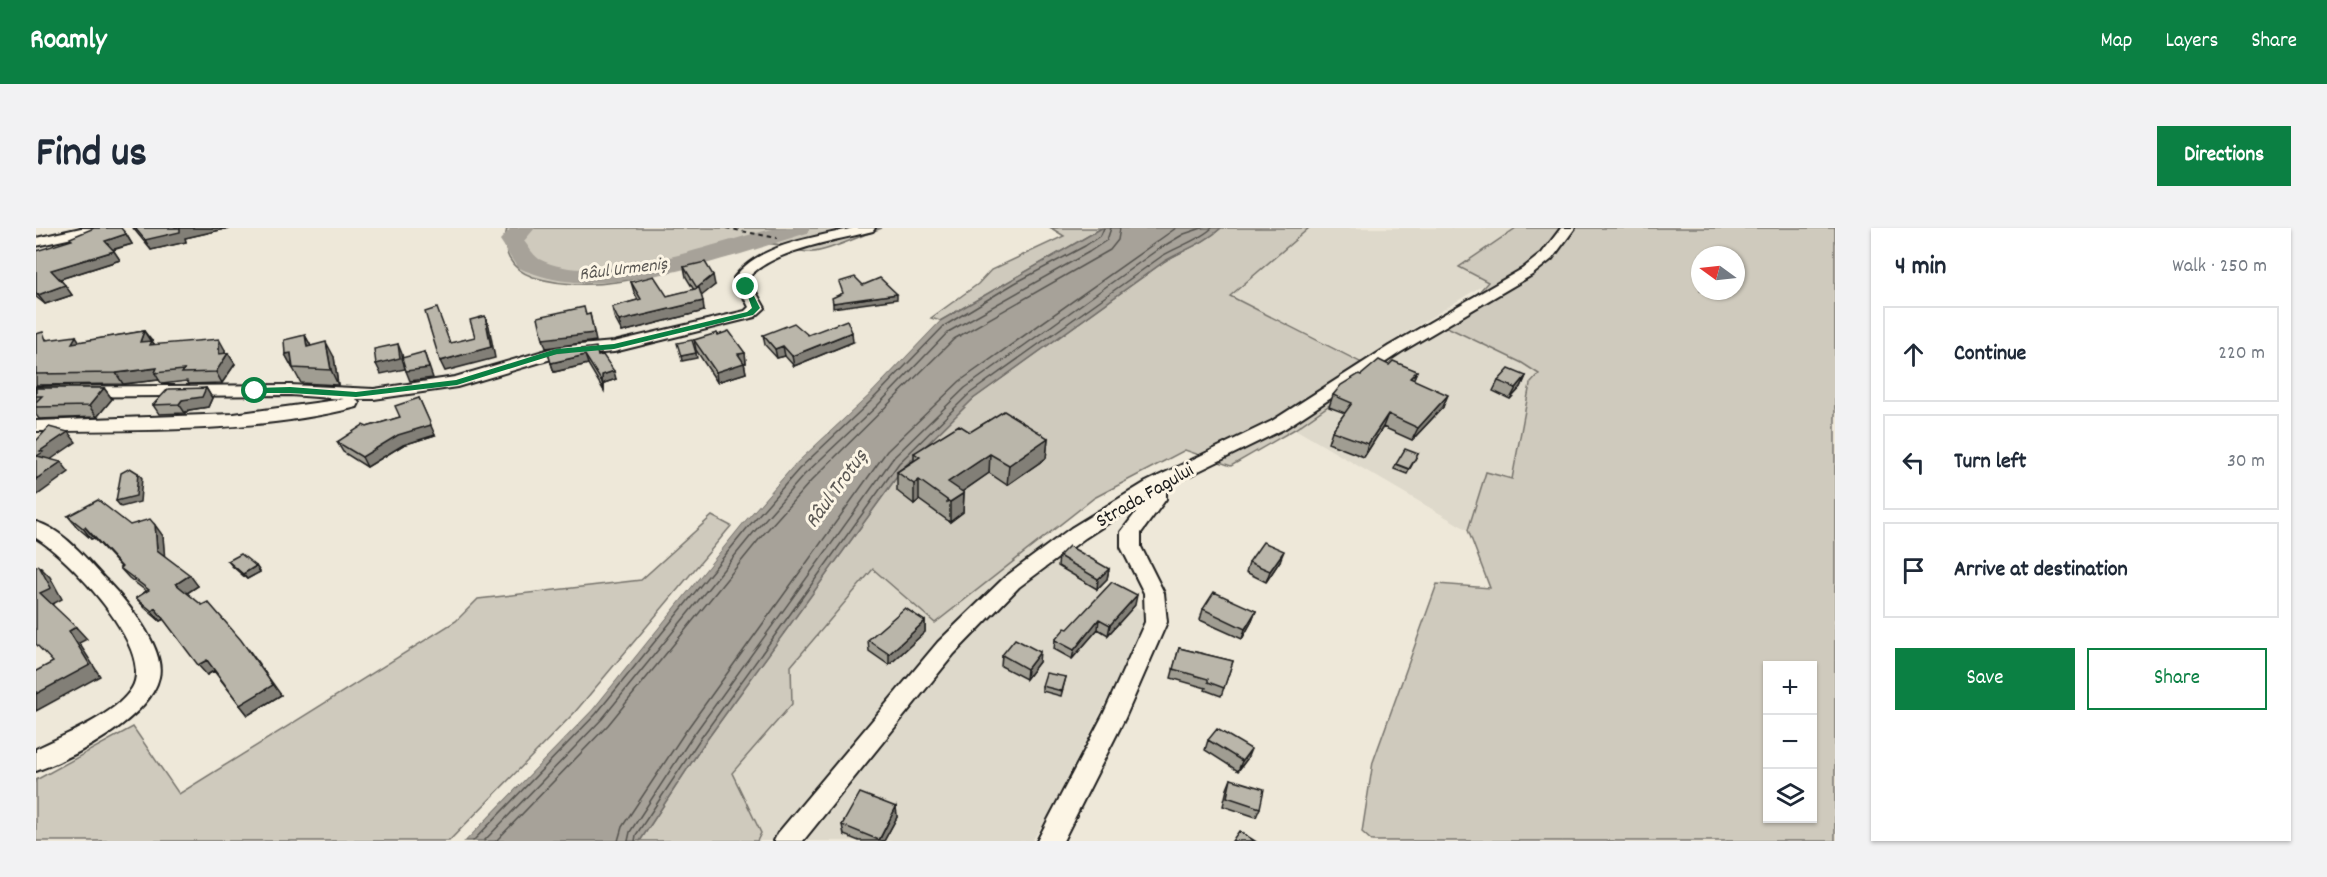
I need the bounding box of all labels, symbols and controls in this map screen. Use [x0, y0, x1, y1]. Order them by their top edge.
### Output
text: Roamly [30, 22, 106, 62]
text: Map [2101, 27, 2132, 57]
text: Layers [2165, 27, 2218, 57]
text: Share [2251, 27, 2297, 57]
text: Find us [36, 126, 147, 186]
button: Directions [2157, 126, 2291, 186]
north arrow [1691, 246, 1745, 300]
text: 4 min [1895, 249, 1946, 286]
water label: Râul Urmeniș [578, 253, 669, 288]
text: Walk · 250 m [2172, 253, 2267, 281]
route end [732, 273, 758, 299]
icon: ahead [1897, 338, 1930, 371]
text: Continue [1954, 339, 2026, 370]
text: 220 m [2218, 340, 2265, 368]
route start [241, 377, 267, 403]
water label: Râul Trotuș [799, 443, 877, 535]
icon: left [1897, 446, 1930, 479]
text: Turn left [1954, 447, 2026, 478]
text: 30 m [2227, 448, 2265, 476]
street label: Strada Fagului [1091, 457, 1200, 536]
icon: arrive [1897, 554, 1930, 587]
text: Arrive at destination [1954, 555, 2128, 586]
button: Save [1895, 648, 2075, 710]
button: Share [2087, 648, 2267, 710]
map controls [1763, 661, 1817, 823]
button: + [1763, 661, 1817, 715]
button: − [1763, 715, 1817, 769]
button: layers [1763, 769, 1817, 823]

